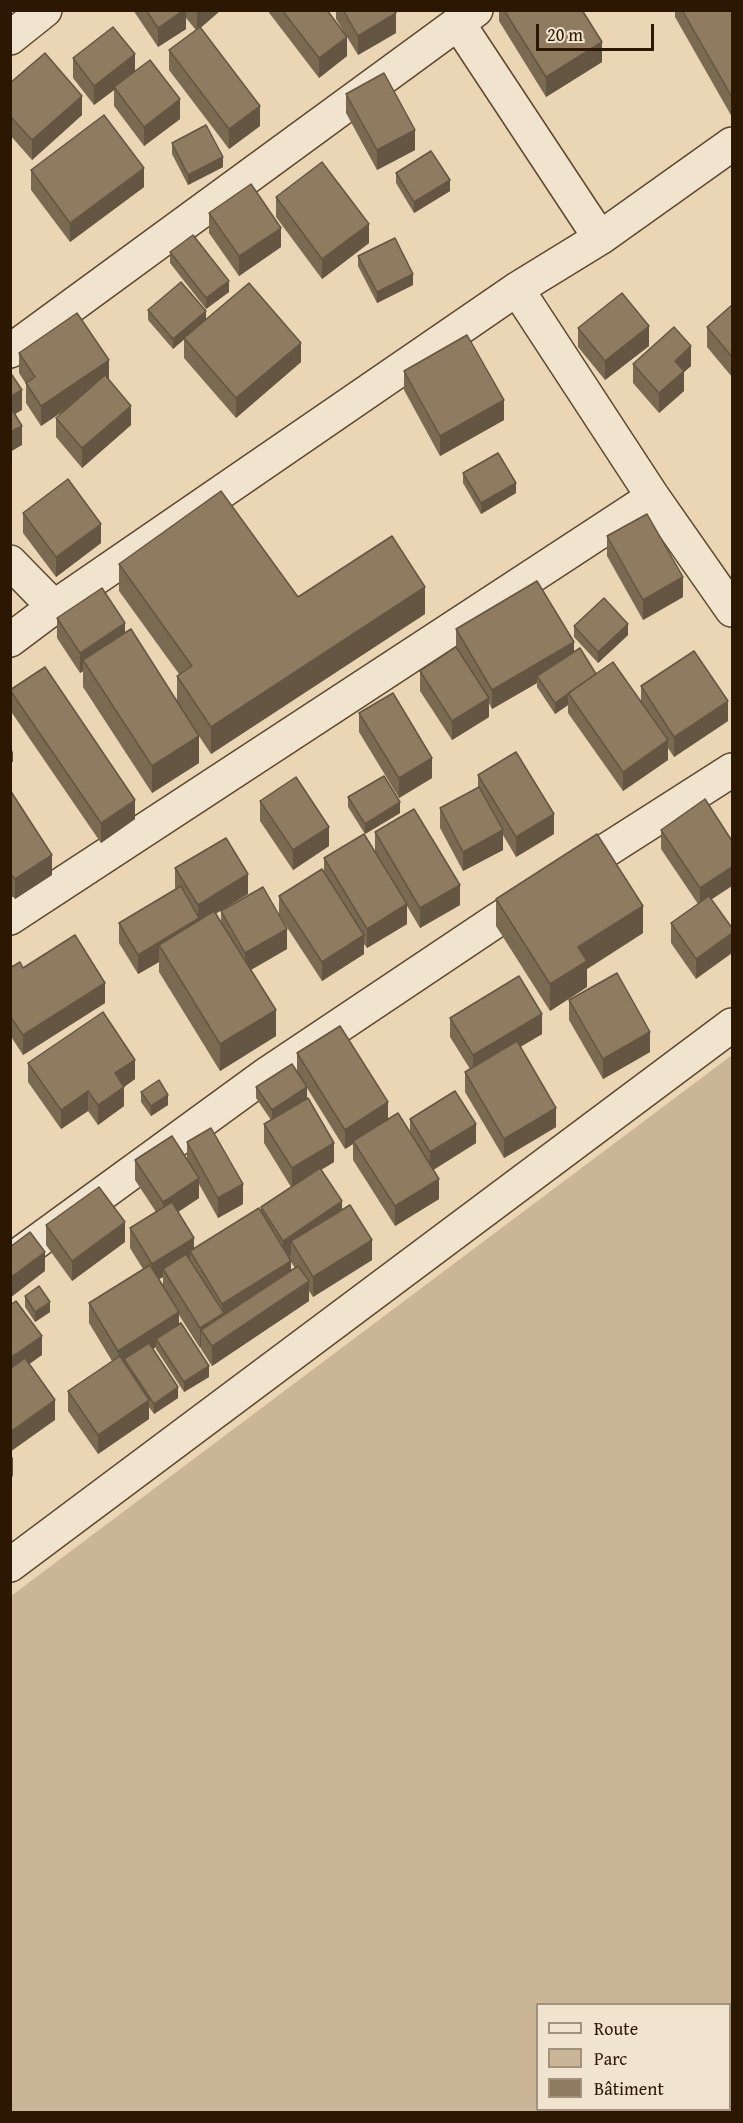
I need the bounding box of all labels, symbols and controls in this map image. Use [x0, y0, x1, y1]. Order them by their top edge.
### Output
scale bar [539, 12, 658, 50]
text: 20 m [547, 21, 583, 48]
legend [536, 2003, 731, 2111]
text: Route [594, 2015, 638, 2042]
text: Parc [594, 2045, 627, 2072]
text: Bâtiment [594, 2075, 664, 2102]

